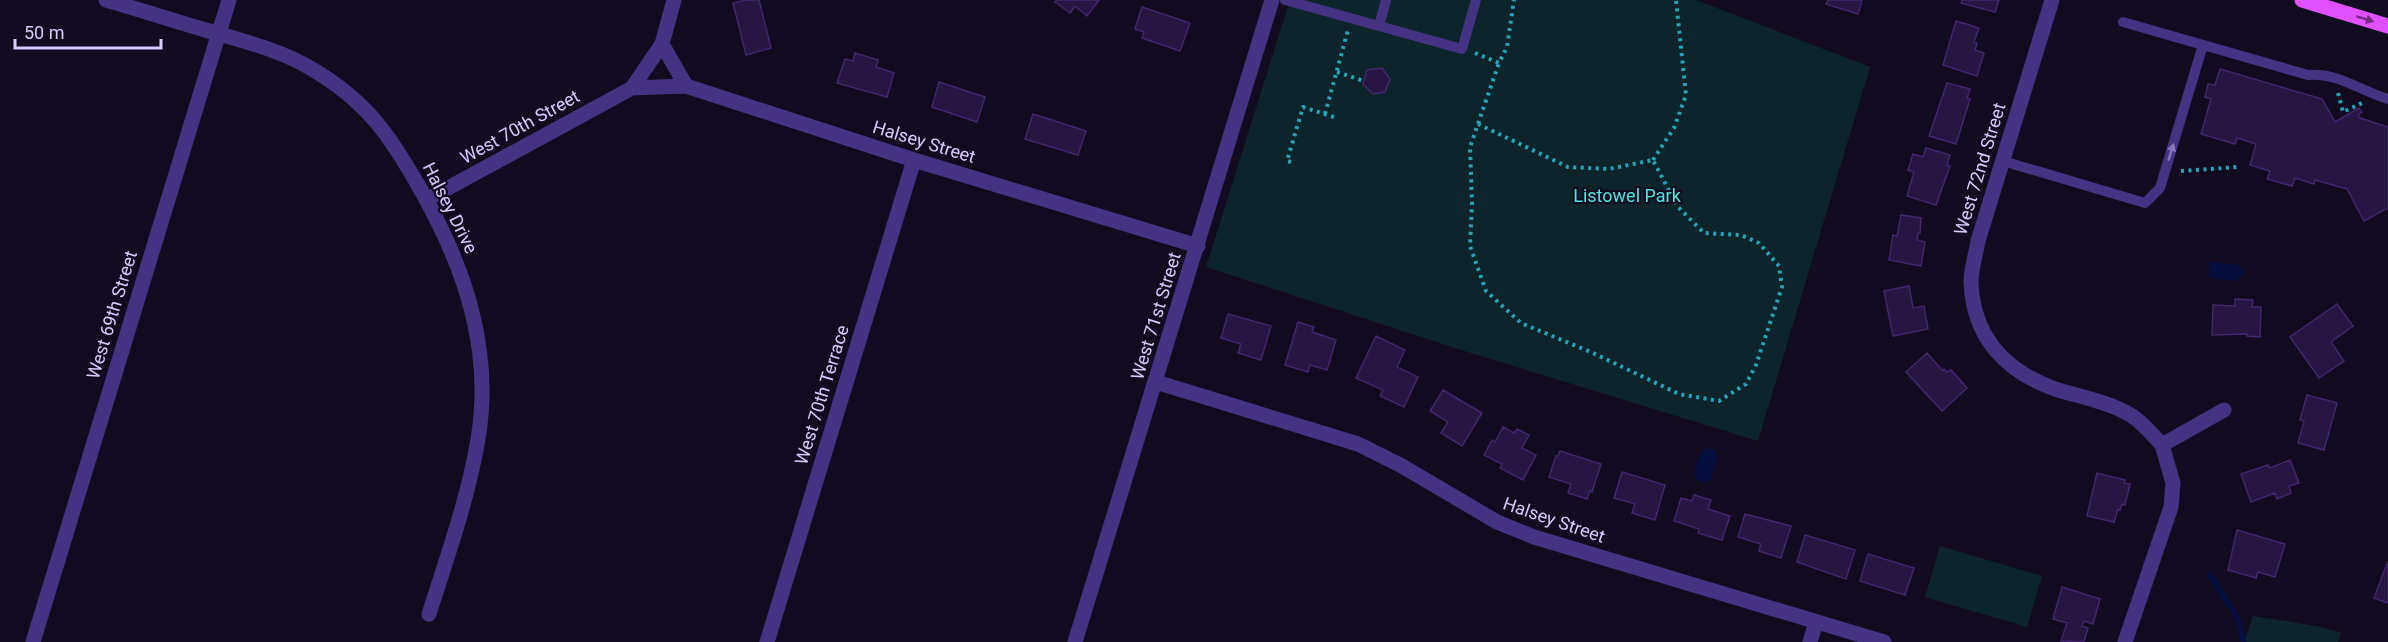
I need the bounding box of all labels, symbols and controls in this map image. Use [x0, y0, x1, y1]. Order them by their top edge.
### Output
scale bar [15, 12, 160, 50]
one-way arrow [2356, 15, 2374, 24]
text: 50 m [24, 22, 64, 43]
street label: West 70th Street [457, 85, 583, 168]
street label: West 72nd Street [1949, 100, 2010, 238]
street label: Halsey Street [870, 116, 978, 167]
one-way arrow [2167, 143, 2176, 161]
street label: Halsey Drive [419, 159, 482, 257]
park label: Listowel Park [1573, 185, 1682, 206]
street label: West 69th Street [82, 248, 141, 381]
street label: West 71st Street [1126, 249, 1185, 382]
street label: West 70th Terrace [790, 322, 853, 467]
street label: Halsey Street [1501, 492, 1608, 547]

